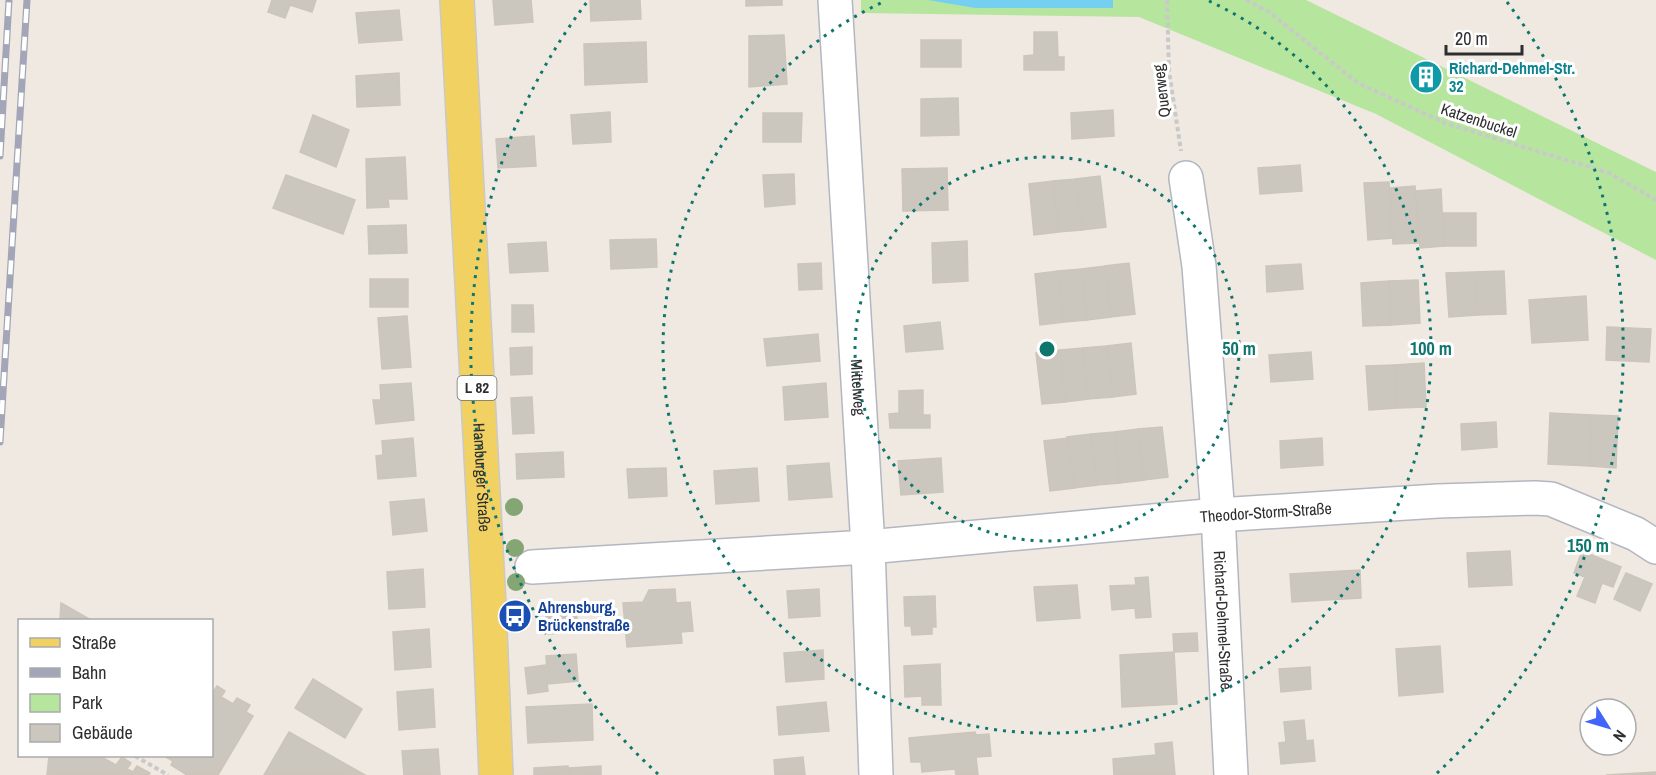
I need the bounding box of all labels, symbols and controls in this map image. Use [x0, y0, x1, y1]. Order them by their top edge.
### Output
scale bar [1446, 18, 1522, 56]
text: 20 m [1455, 26, 1488, 51]
place label: Richard-Dehmel-Str. 32 [1449, 57, 1575, 97]
building icon: Richard-Dehmel-Str. 32 [1408, 59, 1444, 95]
street label: Querweg [1147, 63, 1175, 119]
street label: Katzenbuckel [1438, 97, 1520, 143]
text: 50 m [1222, 336, 1256, 361]
text: 100 m [1410, 336, 1452, 361]
centre of rings [1037, 339, 1057, 359]
street label: Mittelweg [846, 359, 871, 417]
road number: L 82 [458, 376, 496, 400]
street label: Hamburger Straße [468, 422, 496, 532]
street label: Theodor-Storm-Straße [1199, 497, 1332, 528]
text: 150 m [1567, 533, 1609, 558]
street label: Richard-Dehmel-Straße [1209, 550, 1238, 690]
place label: Ahrensburg, Brückenstraße [538, 596, 630, 636]
bus stop icon: Ahrensburg, Brückenstraße [497, 598, 533, 634]
legend [18, 619, 213, 757]
text: Straße [72, 630, 116, 655]
text: Bahn [72, 660, 106, 685]
text: Park [72, 690, 103, 715]
north arrow [1578, 697, 1638, 757]
text: Gebäude [72, 720, 133, 745]
text: N [1608, 726, 1632, 746]

